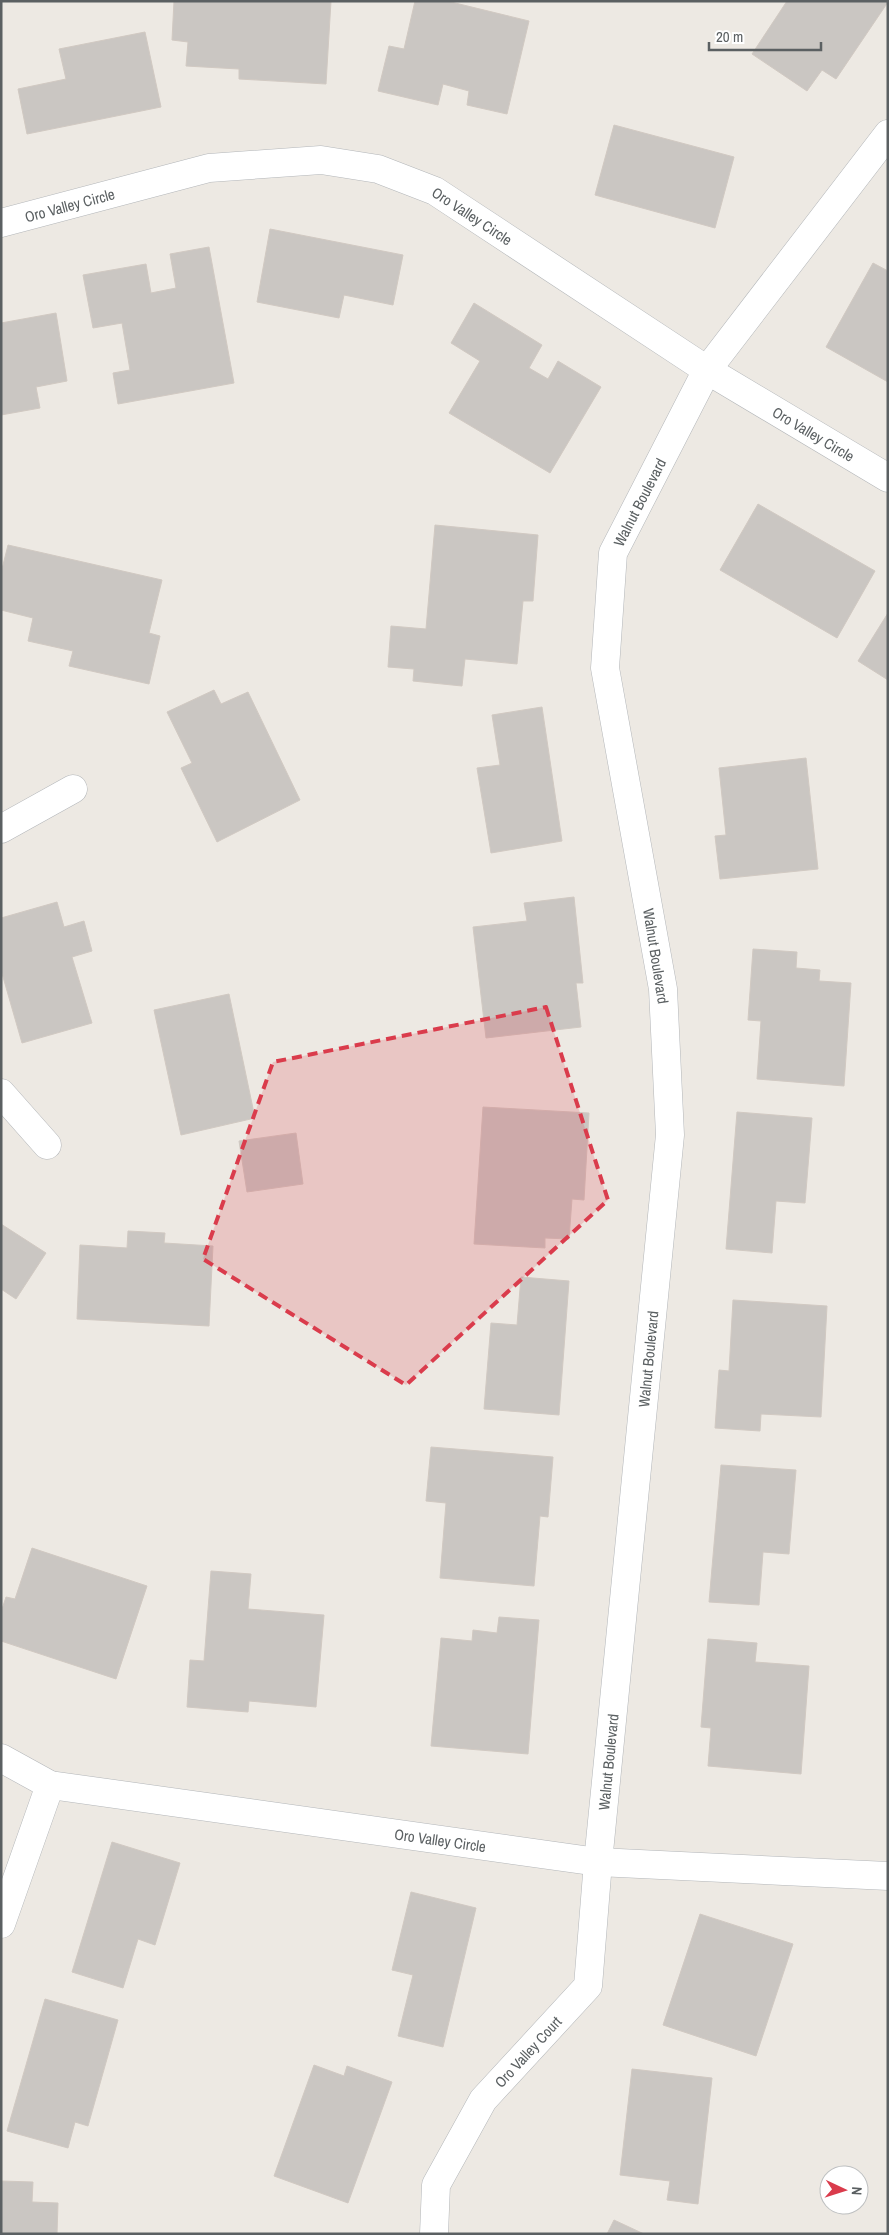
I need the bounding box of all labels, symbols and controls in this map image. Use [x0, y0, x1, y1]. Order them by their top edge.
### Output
scale bar [709, 20, 822, 52]
text: 20 m [716, 26, 743, 47]
street label: Oro Valley Circle [428, 182, 517, 250]
street label: Oro Valley Circle [22, 183, 117, 227]
street label: Oro Valley Circle [769, 401, 859, 466]
street label: Walnut Boulevard [608, 454, 671, 550]
street label: Walnut Boulevard [638, 907, 674, 1005]
street label: Walnut Boulevard [633, 1310, 663, 1408]
street label: Walnut Boulevard [593, 1713, 623, 1811]
street label: Oro Valley Circle [393, 1823, 487, 1857]
street label: Oro Valley Court [489, 2011, 566, 2092]
north arrow [819, 2165, 869, 2215]
text: N [848, 2186, 866, 2196]

